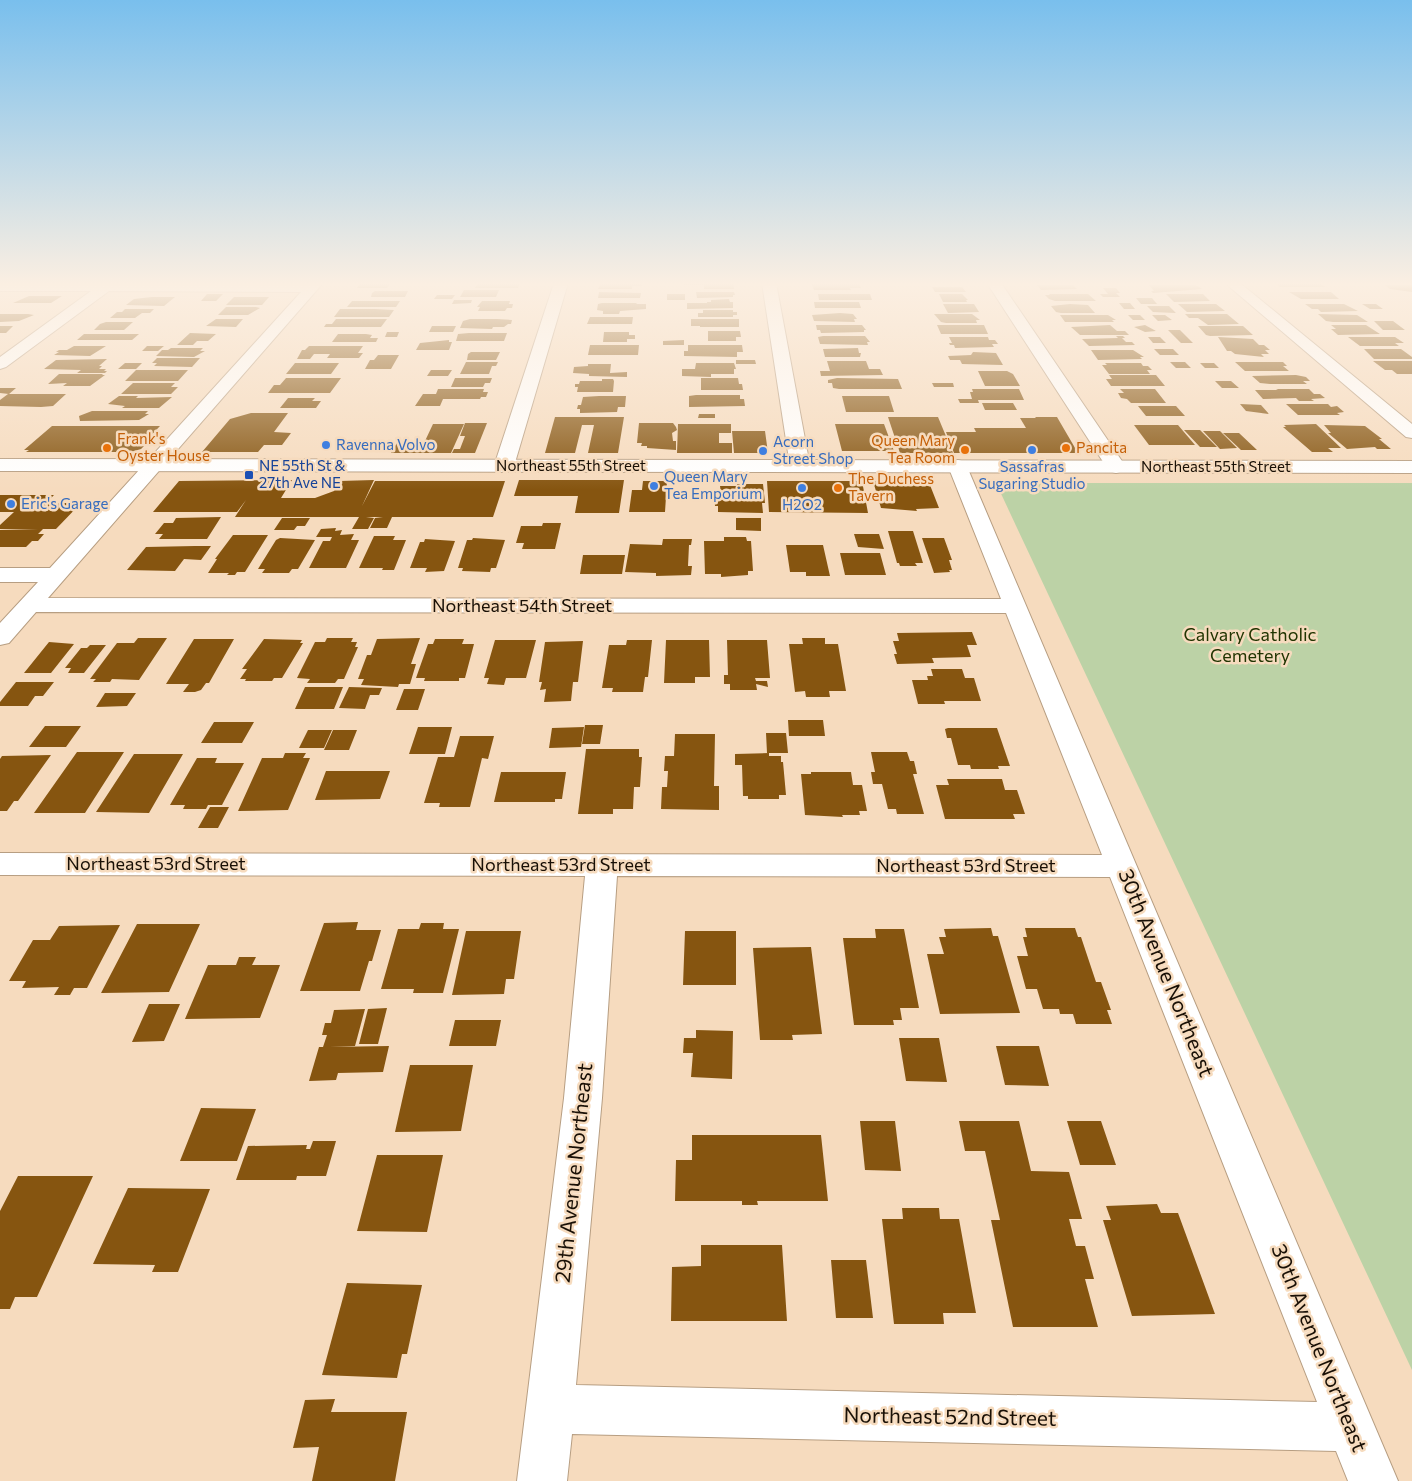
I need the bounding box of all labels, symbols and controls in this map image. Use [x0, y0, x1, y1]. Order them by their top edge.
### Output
place label: Frank's Oyster House [117, 429, 210, 464]
place label: Queen Mary Tea Room [871, 431, 955, 466]
place label: Acorn Street Shop [773, 432, 854, 467]
place label: Ravenna Volvo [336, 435, 435, 453]
place label: Pancita [1076, 438, 1127, 456]
marker: Ravenna Volvo [320, 439, 332, 451]
marker: Frank's Oyster House [101, 442, 113, 454]
marker: Pancita [1060, 442, 1072, 454]
marker: Queen Mary Tea Room [959, 444, 971, 456]
marker: Sassafras Sugaring Studio [1026, 444, 1038, 456]
marker: Acorn Street Shop [757, 445, 769, 457]
place label: NE 55th St & 27th Ave NE [259, 456, 346, 491]
street label: Northeast 55th Street [496, 456, 646, 474]
place label: Sassafras Sugaring Studio [978, 457, 1086, 492]
street label: Northeast 55th Street [1141, 457, 1291, 475]
place label: Queen Mary Tea Emporium [664, 467, 762, 502]
marker: NE 55th St & 27th Ave NE [243, 469, 255, 481]
place label: The Duchess Tavern [848, 469, 934, 504]
marker: Queen Mary Tea Emporium [648, 480, 660, 492]
marker: H2O2 [796, 482, 808, 494]
marker: The Duchess Tavern [832, 482, 844, 494]
place label: Eric's Garage [21, 494, 108, 512]
place label: H2O2 [782, 495, 822, 513]
marker: Eric's Garage [5, 498, 17, 510]
street label: Northeast 54th Street [432, 594, 612, 616]
park label: Calvary Catholic Cemetery [1183, 623, 1317, 666]
street label: Northeast 53rd Street [66, 852, 246, 874]
street label: Northeast 53rd Street [471, 853, 651, 875]
street label: Northeast 53rd Street [876, 854, 1056, 876]
street label: 30th Avenue Northeast [1114, 865, 1221, 1080]
street label: 29th Avenue Northeast [549, 1062, 596, 1284]
street label: 30th Avenue Northeast [1267, 1240, 1374, 1455]
street label: Northeast 52nd Street [843, 1401, 1057, 1430]

